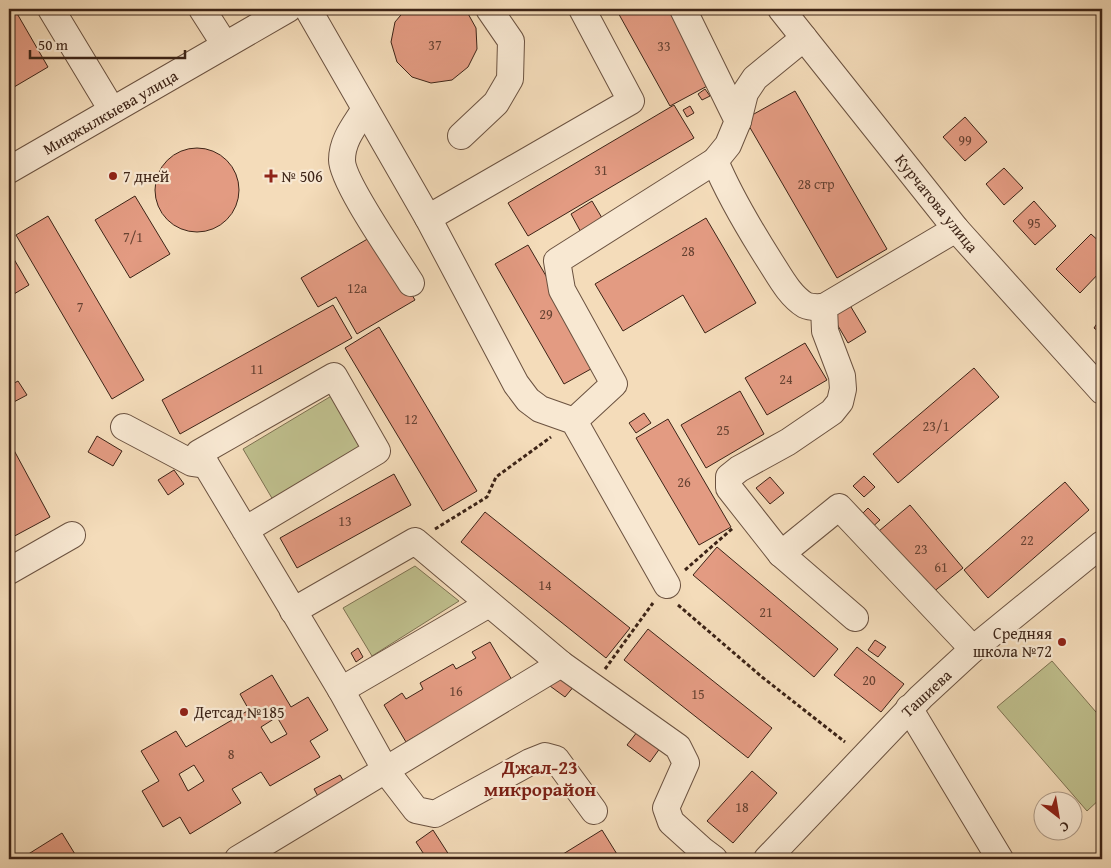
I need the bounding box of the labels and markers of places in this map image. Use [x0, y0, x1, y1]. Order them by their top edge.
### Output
place label: 7 дней [123, 164, 170, 188]
place label: № 506 [281, 164, 323, 188]
marker: 7 дней [107, 170, 119, 182]
marker: № 506 [265, 170, 277, 182]
place label: Средняя школа №72 [973, 621, 1052, 663]
marker: Средняя школа №72 [1056, 636, 1068, 648]
place label: Детсад №185 [193, 700, 285, 724]
marker: Детсад №185 [178, 706, 190, 718]

